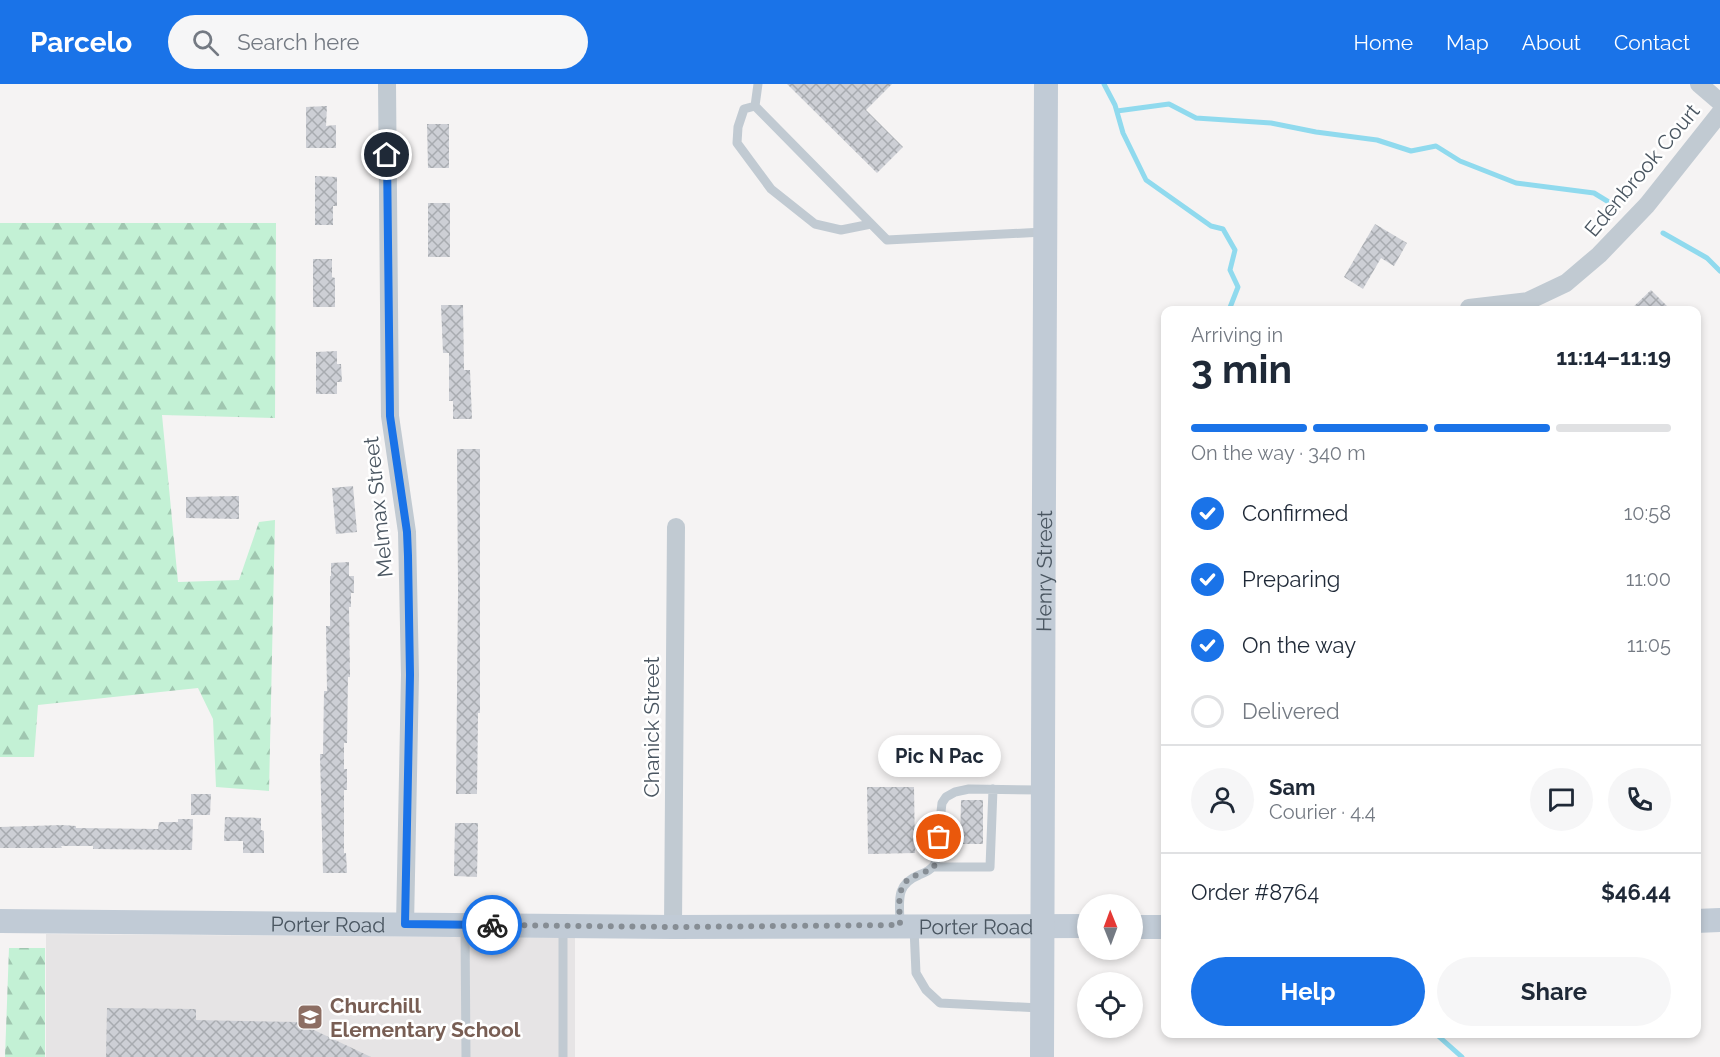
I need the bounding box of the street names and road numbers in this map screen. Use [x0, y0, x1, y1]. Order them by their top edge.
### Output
street label: Edenbrook Court [1579, 99, 1705, 241]
street label: Melmax Street [358, 435, 398, 579]
street label: Henry Street [1031, 510, 1057, 632]
street label: Chanick Street [639, 656, 664, 798]
street label: Porter Road [271, 911, 385, 937]
street label: Porter Road [919, 914, 1033, 939]

